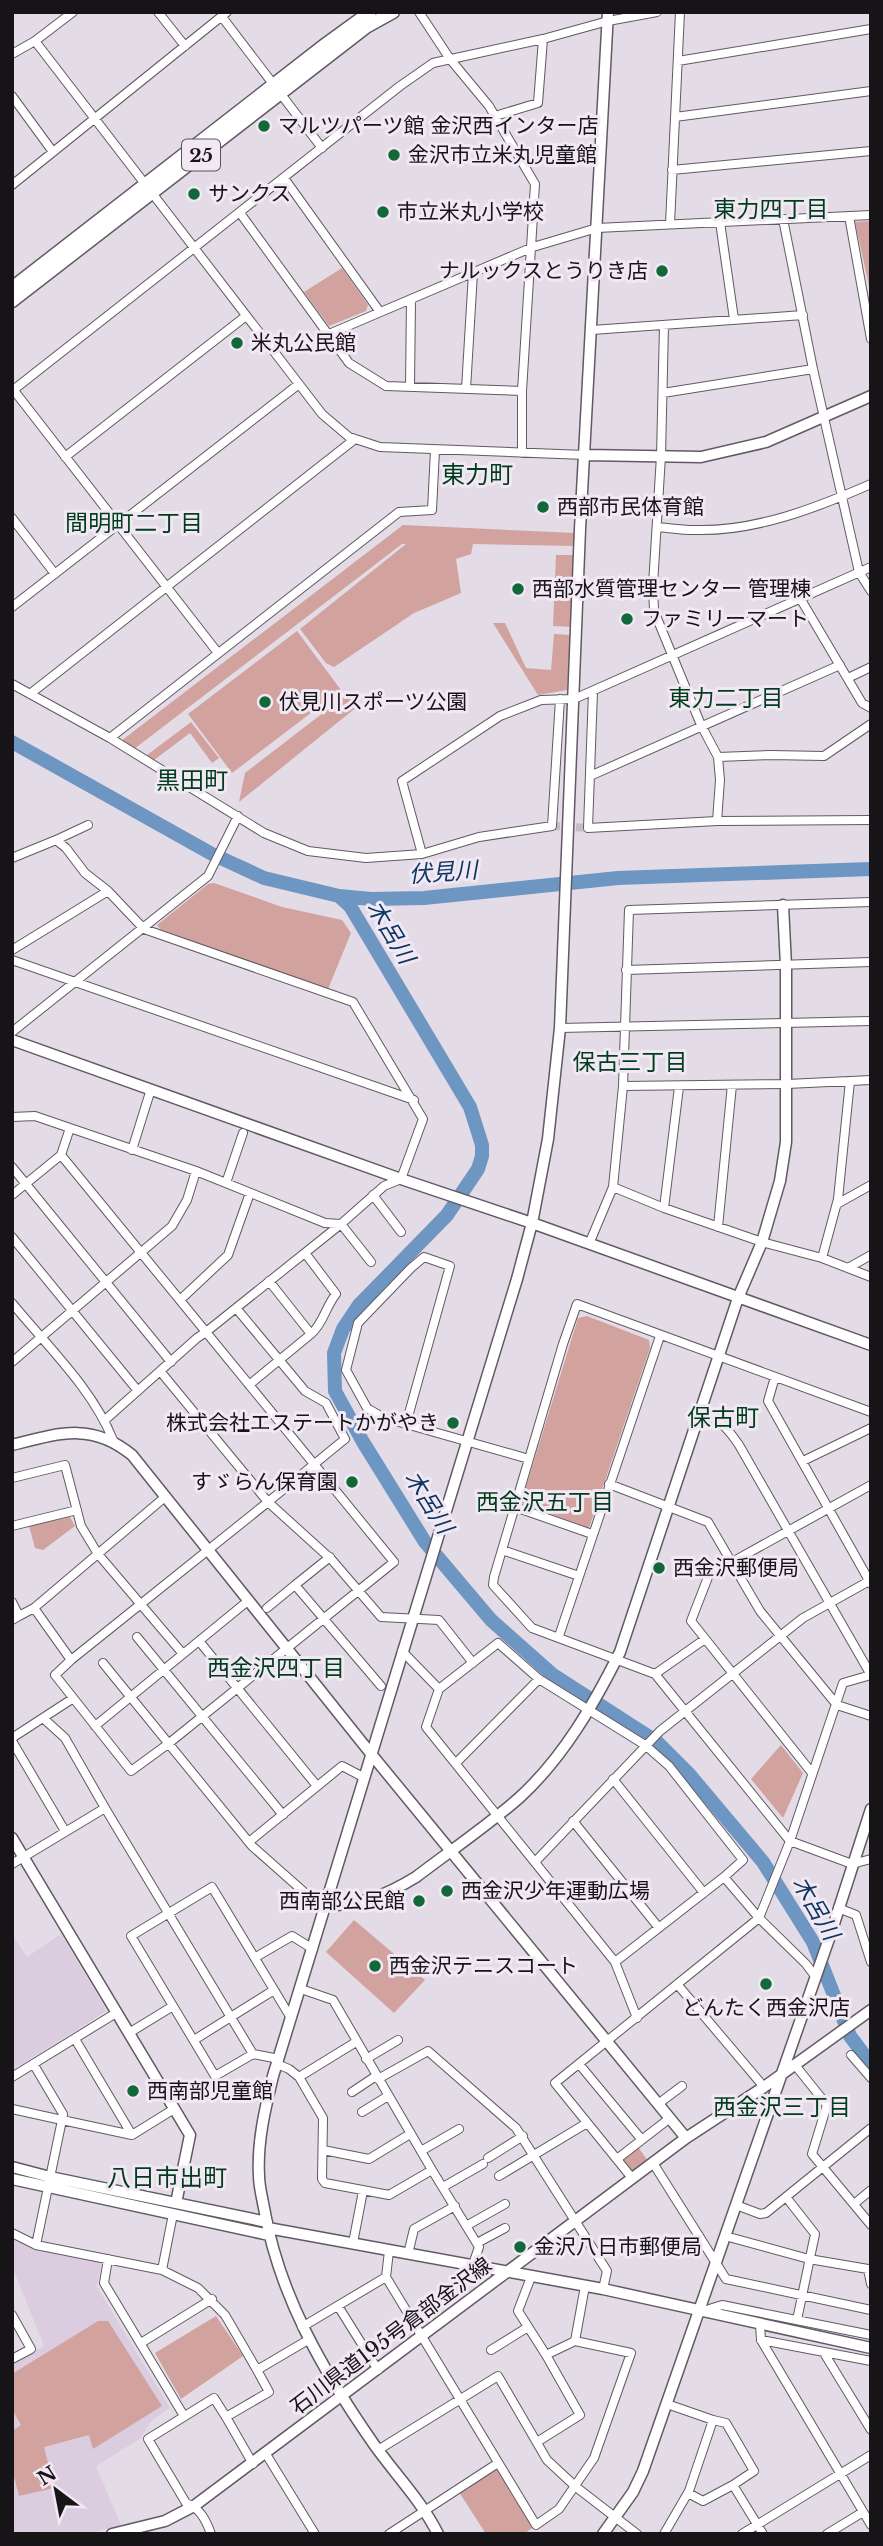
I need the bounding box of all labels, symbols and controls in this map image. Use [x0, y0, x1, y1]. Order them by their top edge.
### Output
place label: マルツパーツ館 金沢西インター店 [278, 113, 599, 139]
marker: マルツパーツ館 金沢西インター店 [256, 118, 272, 134]
road number: 25 [182, 140, 220, 170]
place label: 金沢市立米丸児童館 [408, 142, 597, 168]
marker: 金沢市立米丸児童館 [386, 147, 402, 163]
place label: サンクス [208, 181, 291, 207]
marker: サンクス [186, 186, 202, 202]
district label: 東力四丁目 [714, 195, 829, 223]
place label: 市立米丸小学校 [397, 199, 544, 225]
marker: 市立米丸小学校 [375, 204, 391, 220]
place label: ナルックスとうりき店 [439, 258, 648, 284]
marker: ナルックスとうりき店 [654, 263, 670, 279]
place label: 米丸公民館 [251, 330, 356, 356]
marker: 米丸公民館 [229, 335, 245, 351]
district label: 東力町 [441, 460, 513, 489]
place label: 西部市民体育館 [557, 494, 704, 520]
marker: 西部市民体育館 [535, 499, 551, 515]
district label: 間明町二丁目 [65, 509, 203, 537]
place label: 西部水質管理センター 管理棟 [532, 576, 811, 602]
marker: 西部水質管理センター 管理棟 [510, 581, 526, 597]
place label: ファミリーマート [641, 606, 809, 632]
marker: ファミリーマート [619, 611, 635, 627]
district label: 東力二丁目 [669, 684, 784, 712]
place label: 伏見川スポーツ公園 [279, 689, 468, 715]
marker: 伏見川スポーツ公園 [257, 694, 273, 710]
district label: 黒田町 [156, 766, 228, 795]
water label: 伏見川 [408, 855, 481, 888]
water label: 木呂川 [361, 895, 422, 971]
district label: 保古三丁目 [573, 1048, 688, 1076]
district label: 保古町 [687, 1403, 759, 1432]
place label: 株式会社エステートかがやき [166, 1410, 439, 1436]
marker: 株式会社エステートかがやき [445, 1415, 461, 1431]
water label: 木呂川 [399, 1465, 461, 1541]
place label: すゞらん保育園 [191, 1469, 338, 1495]
marker: すゞらん保育園 [344, 1474, 360, 1490]
district label: 西金沢五丁目 [476, 1488, 614, 1516]
place label: 西金沢郵便局 [673, 1555, 799, 1581]
marker: 西金沢郵便局 [651, 1560, 667, 1576]
district label: 西金沢四丁目 [207, 1654, 345, 1682]
water label: 木呂川 [787, 1871, 847, 1947]
place label: 西金沢少年運動広場 [461, 1878, 650, 1904]
marker: 西金沢少年運動広場 [439, 1883, 455, 1899]
place label: 西南部公民館 [279, 1888, 405, 1914]
marker: 西南部公民館 [411, 1893, 427, 1909]
place label: 西金沢テニスコート [389, 1953, 578, 1979]
marker: 西金沢テニスコート [367, 1958, 383, 1974]
marker: どんたく西金沢店 [758, 1976, 774, 1992]
place label: どんたく西金沢店 [682, 1995, 850, 2021]
place label: 西南部児童館 [147, 2078, 273, 2104]
marker: 西南部児童館 [125, 2083, 141, 2099]
district label: 西金沢三丁目 [713, 2093, 851, 2121]
district label: 八日市出町 [107, 2163, 227, 2192]
place label: 金沢八日市郵便局 [534, 2234, 702, 2260]
marker: 金沢八日市郵便局 [512, 2239, 528, 2255]
street label: 石川県道195号倉部金沢線 [285, 2252, 497, 2420]
north arrow [21, 2455, 91, 2525]
text: N [34, 2461, 61, 2490]

